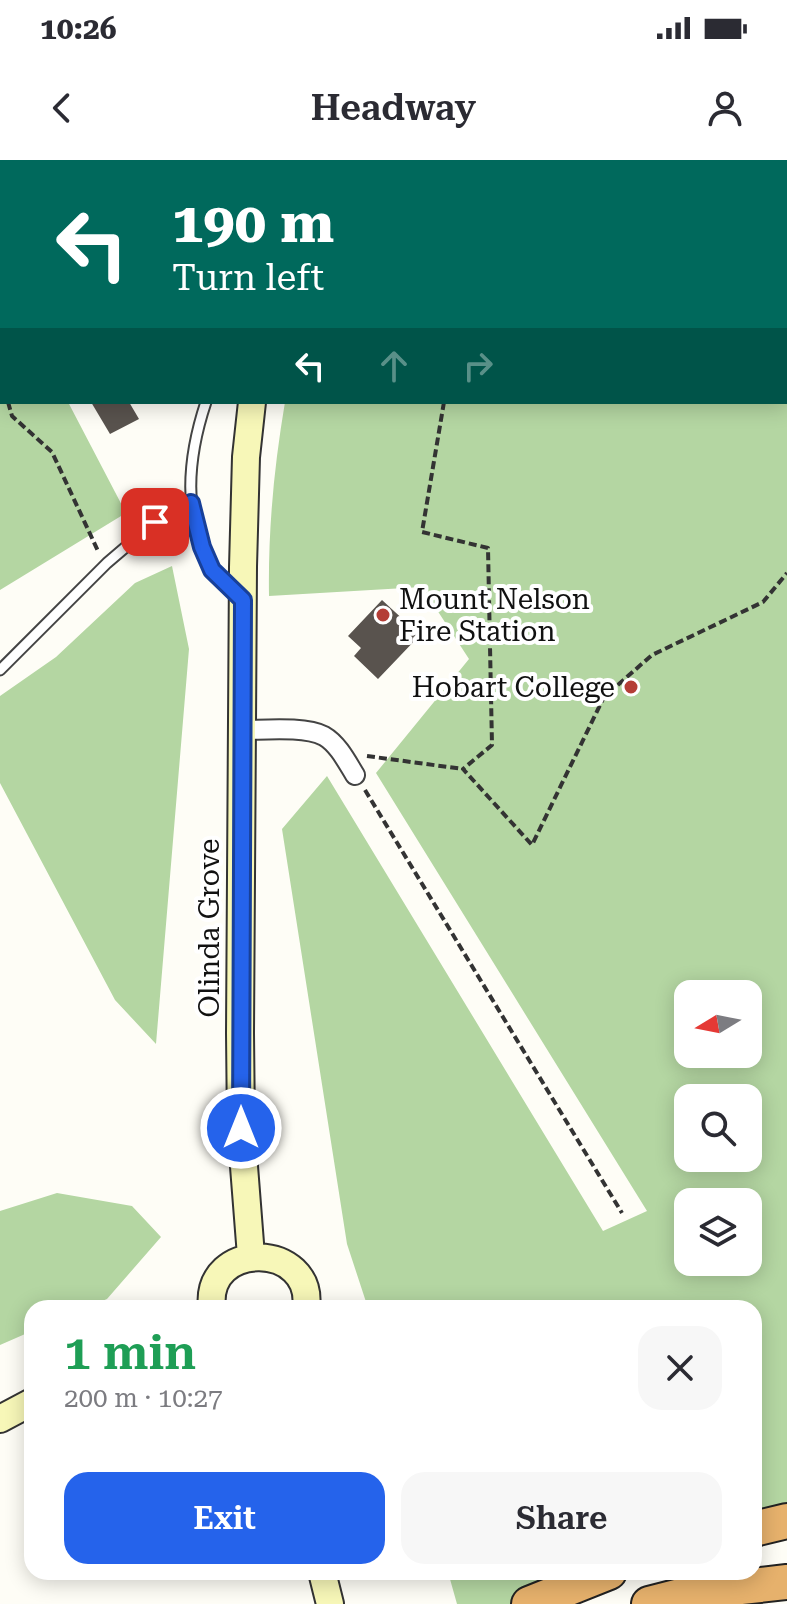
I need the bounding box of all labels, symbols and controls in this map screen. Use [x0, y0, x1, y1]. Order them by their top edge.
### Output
text: 10:26 [40, 11, 117, 46]
icon: back [40, 86, 84, 130]
icon: person [703, 86, 747, 130]
text: Headway [311, 87, 476, 129]
text: 190 m [172, 190, 334, 256]
icon: left [40, 192, 144, 296]
text: Turn left [172, 257, 324, 299]
icon: left [288, 344, 332, 388]
icon: ahead [372, 344, 416, 388]
icon: right [456, 344, 500, 388]
pin [121, 488, 189, 556]
icon: arrive [133, 500, 177, 544]
place label: Mount Nelson Fire Station [399, 583, 590, 648]
marker: Mount Nelson Fire Station [374, 606, 392, 624]
place label: Hobart College [412, 671, 615, 704]
marker: Hobart College [622, 678, 640, 696]
street label: Olinda Grove [193, 839, 226, 1017]
north arrow [674, 980, 762, 1068]
map controls [674, 980, 762, 1276]
button: search [674, 1084, 762, 1172]
position arrow [199, 1086, 283, 1170]
button: layers [674, 1188, 762, 1276]
text: 1 min [64, 1325, 196, 1381]
button: close [638, 1326, 722, 1410]
text: 200 m · 10:27 [64, 1383, 223, 1413]
button: Exit [64, 1472, 385, 1564]
button: Share [401, 1472, 722, 1564]

